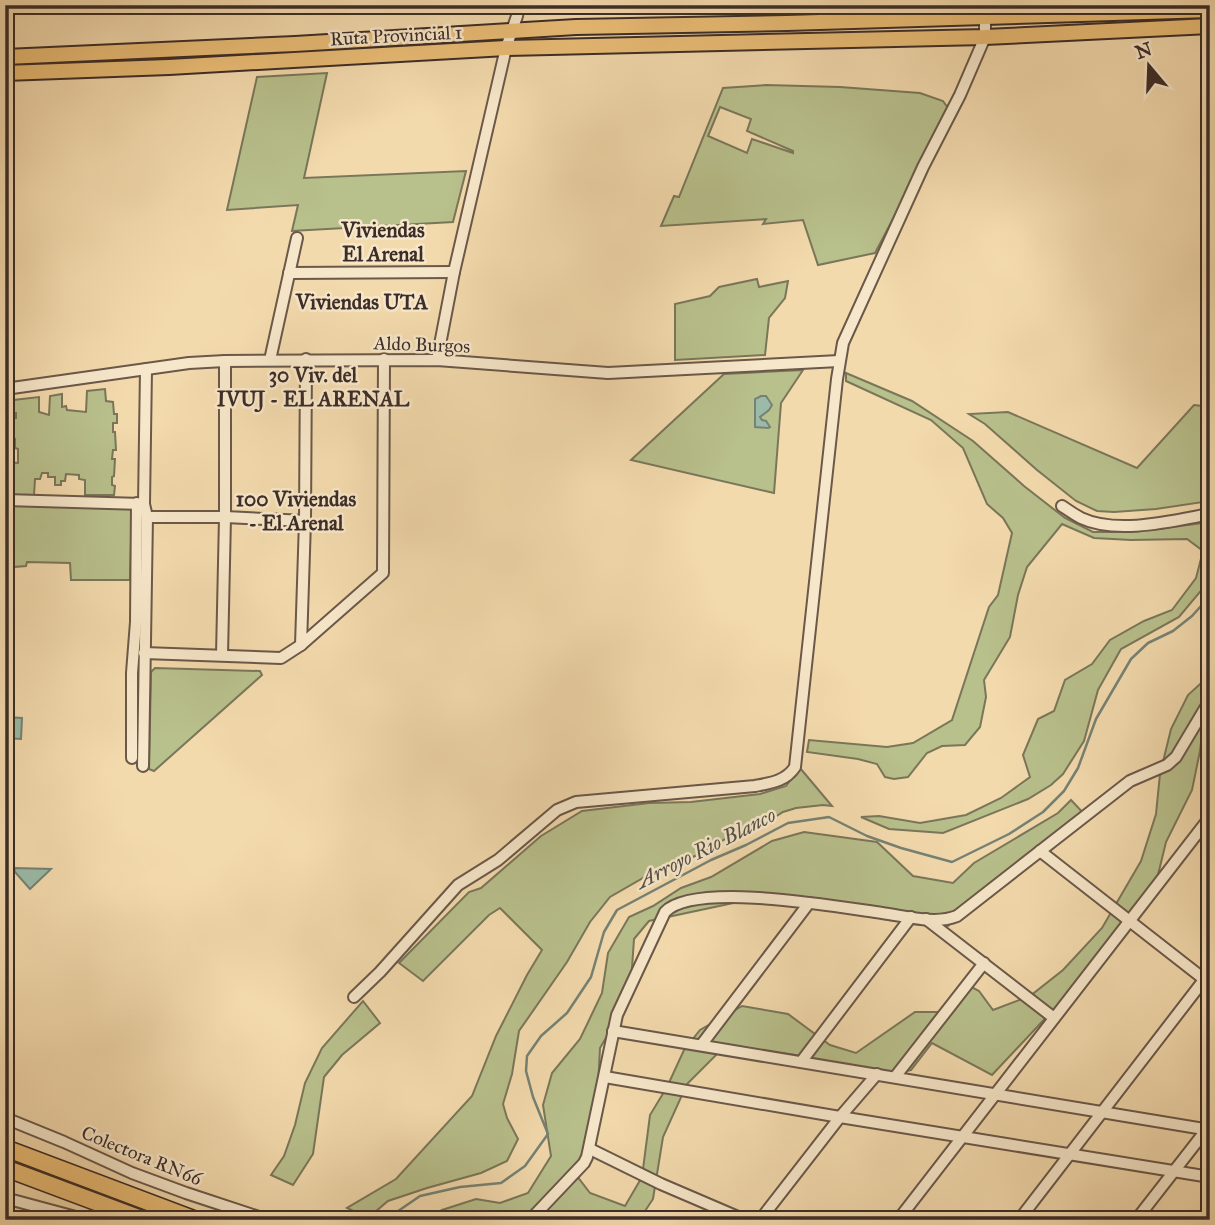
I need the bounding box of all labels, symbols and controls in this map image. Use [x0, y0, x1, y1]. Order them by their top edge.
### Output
street label: Ruta Provincial 1 [329, 21, 463, 50]
north arrow [1114, 32, 1184, 102]
text: N [1132, 37, 1155, 64]
district label: Viviendas El Arenal [340, 217, 425, 267]
district label: Viviendas UTA [295, 289, 429, 315]
street label: Aldo Burgos [372, 331, 471, 359]
district label: 30 Viv. del IVUJ - EL ARENAL [217, 362, 410, 413]
district label: 100 Viviendas - El Arenal [236, 486, 356, 536]
water label: Arroyo Rio Blanco [630, 802, 780, 895]
street label: Colectora RN66 [78, 1121, 207, 1191]

